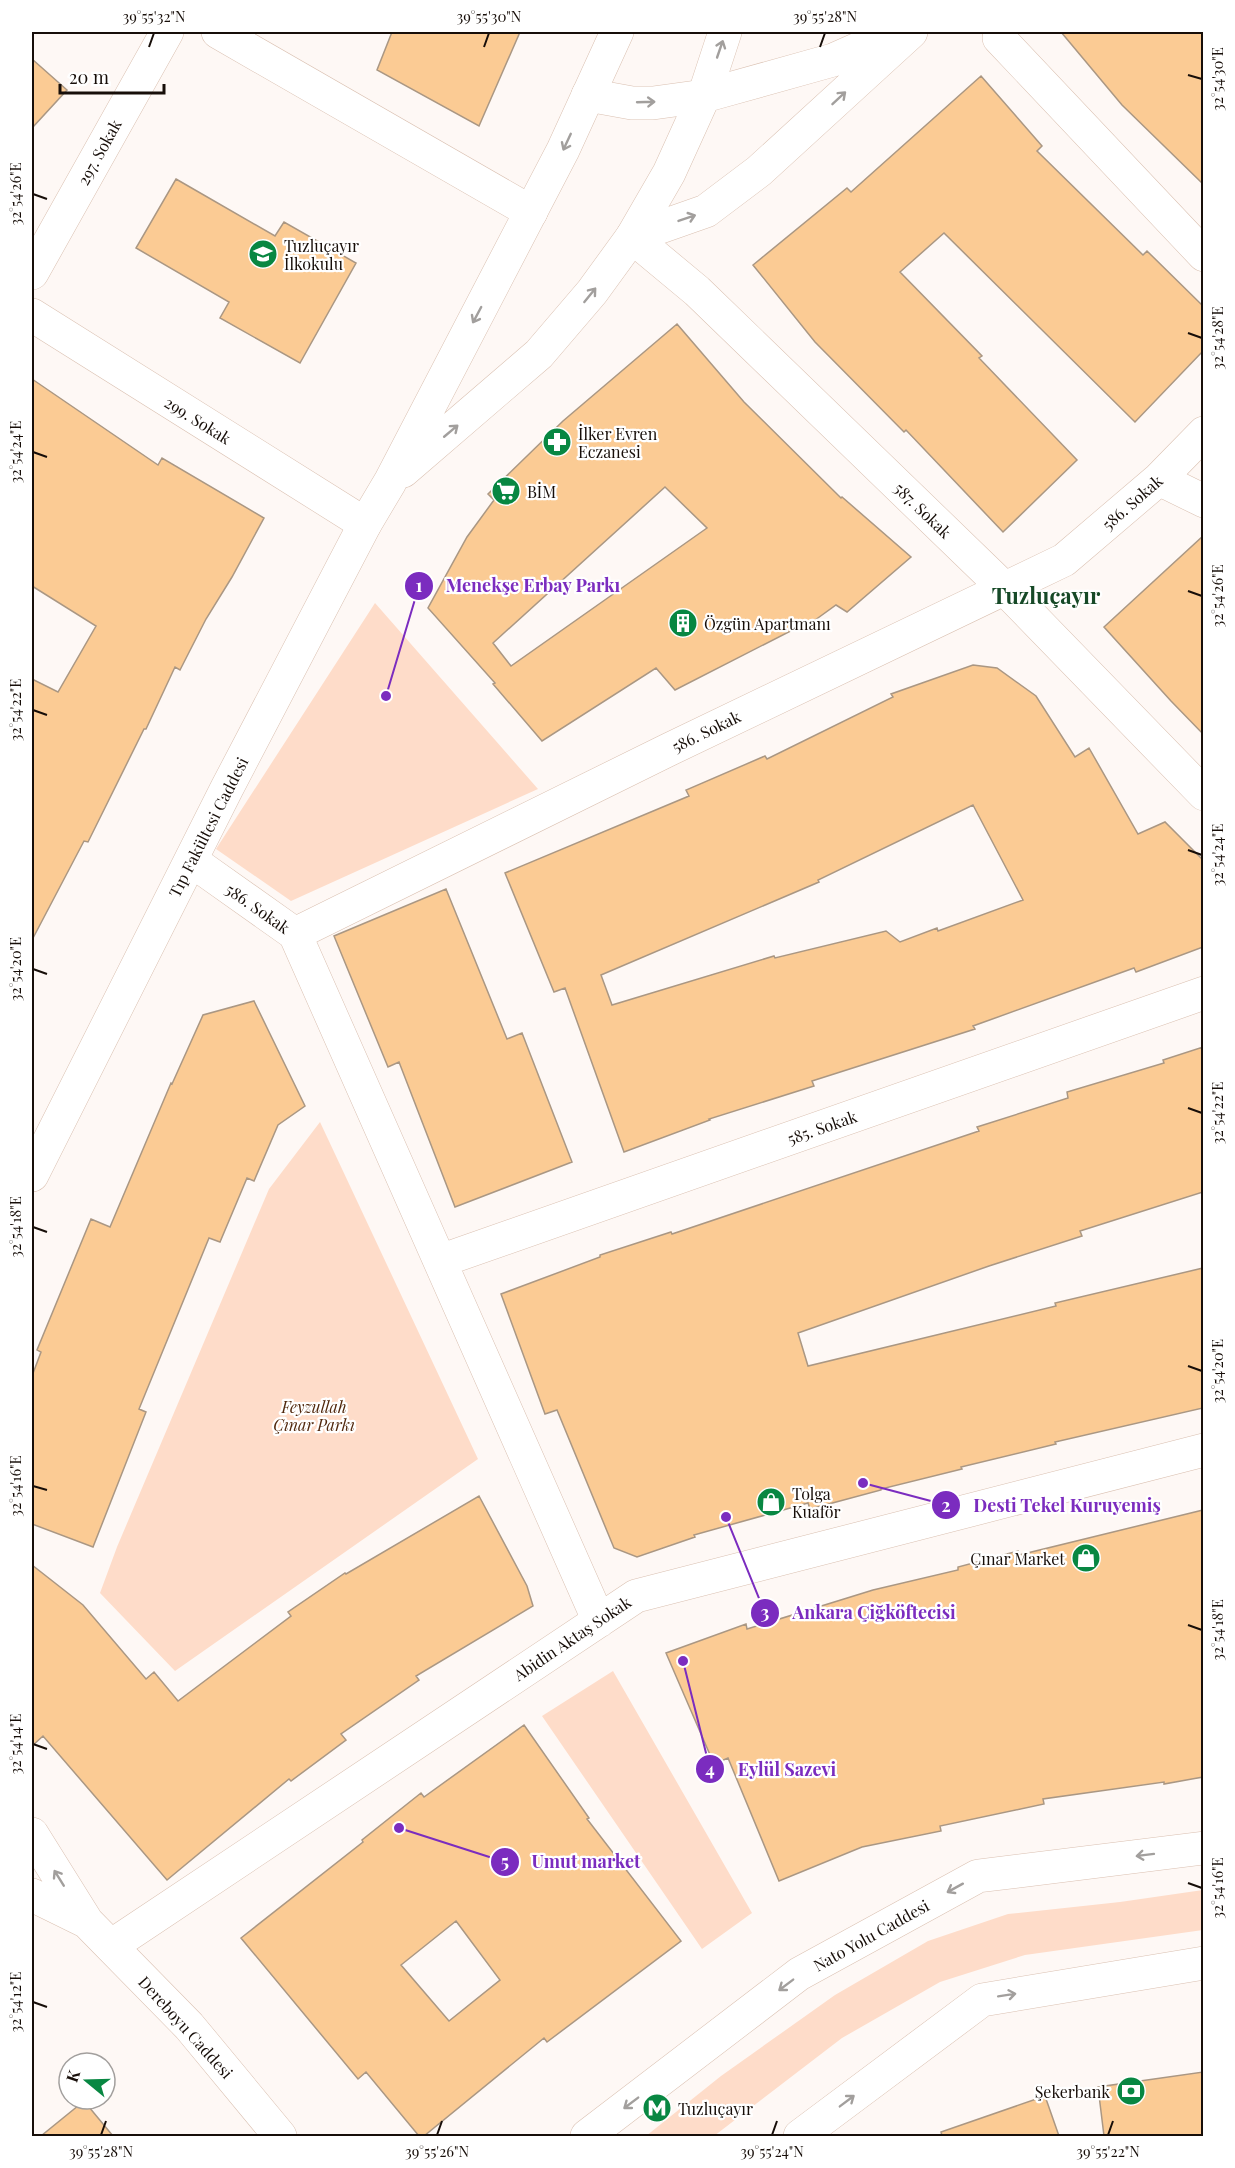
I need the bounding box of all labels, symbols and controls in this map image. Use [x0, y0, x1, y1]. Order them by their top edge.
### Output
text: 39°55'32"N [122, 6, 186, 26]
text: 39°55'30"N [457, 6, 522, 26]
text: 39°55'28"N [793, 6, 858, 26]
one-way arrow [715, 40, 726, 59]
text: 32°54'30"E [1207, 47, 1227, 111]
scale bar [60, 57, 164, 95]
text: 20 m [69, 65, 109, 89]
one-way arrow [831, 91, 846, 105]
one-way arrow [635, 97, 655, 108]
street label: 297. Sokak [72, 115, 126, 189]
one-way arrow [560, 133, 572, 151]
text: 32°54'26"E [5, 162, 25, 226]
one-way arrow [677, 212, 696, 223]
place label: Tuzluçayır İlkokulu [284, 235, 359, 274]
school or university icon: Tuzluçayır İlkokulu [247, 238, 279, 270]
one-way arrow [583, 287, 596, 303]
one-way arrow [471, 306, 482, 324]
text: 32°54'28"E [1207, 306, 1227, 370]
street label: 299. Sokak [161, 391, 235, 449]
text: 32°54'24"E [5, 421, 25, 483]
place label: İlker Evren Eczanesi [578, 423, 658, 462]
one-way arrow [443, 424, 458, 438]
pharmacy icon: İlker Evren Eczanesi [541, 426, 573, 458]
street label: 586. Sokak [1097, 470, 1167, 534]
supermarket icon: BİM [490, 475, 522, 507]
street label: 587. Sokak [890, 478, 956, 543]
place label: BİM [527, 481, 556, 502]
text: 32°54'26"E [1207, 564, 1227, 628]
callout: Menekşe Erbay Parkı [404, 568, 633, 604]
text: 1 [416, 573, 423, 597]
text: Menekşe Erbay Parkı [446, 573, 621, 597]
district label: Tuzluçayır [992, 580, 1101, 610]
building icon: Özgün Apartmanı [667, 607, 699, 639]
place label: Özgün Apartmanı [704, 613, 831, 634]
text: 32°54'22"E [5, 679, 25, 741]
street label: 586. Sokak [668, 705, 744, 757]
street label: Tıp Fakültesi Caddesi [164, 753, 253, 901]
text: 32°54'24"E [1207, 824, 1227, 886]
street label: 586. Sokak [222, 878, 294, 938]
text: 32°54'20"E [5, 937, 25, 1001]
text: 32°54'22"E [1207, 1082, 1227, 1144]
street label: 585. Sokak [784, 1105, 860, 1149]
text: 32°54'18"E [5, 1196, 25, 1258]
text: 32°54'20"E [1207, 1339, 1227, 1403]
park label: Feyzullah Çınar Parkı [273, 1396, 355, 1435]
text: 32°54'16"E [5, 1455, 25, 1517]
place label: Tolga Kuaför [792, 1483, 841, 1522]
shop icon: Tolga Kuaför [755, 1486, 787, 1518]
callout: Desti Tekel Kuruyemiş [931, 1487, 1173, 1523]
text: 2 [941, 1493, 951, 1517]
text: Desti Tekel Kuruyemiş [973, 1493, 1161, 1517]
shop icon: Çınar Market [1070, 1542, 1102, 1574]
place label: Çınar Market [970, 1548, 1065, 1569]
street label: Abidin Aktaş Sokak [508, 1591, 635, 1686]
callout: Ankara Çiğköftecisi [750, 1595, 968, 1631]
text: 32°54'18"E [1207, 1599, 1227, 1661]
text: 3 [761, 1600, 770, 1624]
text: Ankara Çiğköftecisi [791, 1600, 956, 1624]
text: 32°54'14"E [5, 1714, 25, 1774]
callout: Eylül Sazevi [695, 1751, 848, 1787]
text: 4 [705, 1757, 715, 1781]
text: Eylül Sazevi [738, 1757, 837, 1781]
callout: Umut market [490, 1844, 652, 1880]
text: 5 [501, 1849, 509, 1873]
text: Umut market [532, 1849, 641, 1873]
one-way arrow [1136, 1850, 1156, 1861]
text: 32°54'16"E [1207, 1857, 1227, 1919]
one-way arrow [53, 1870, 65, 1887]
one-way arrow [947, 1882, 964, 1894]
street label: Nato Yolu Caddesi [809, 1894, 933, 1975]
street label: Dereboyu Caddesi [134, 1971, 238, 2083]
text: 32°54'12"E [5, 1972, 25, 2032]
one-way arrow [778, 1978, 794, 1991]
one-way arrow [997, 1990, 1017, 2001]
north arrow [57, 2051, 117, 2111]
text: K [61, 2067, 84, 2085]
bank icon: Şekerbank [1115, 2075, 1147, 2107]
place label: Şekerbank [1035, 2081, 1110, 2102]
metro station icon: Tuzluçayır [641, 2092, 673, 2124]
one-way arrow [838, 2095, 854, 2108]
one-way arrow [623, 2097, 639, 2110]
place label: Tuzluçayır [678, 2098, 753, 2119]
text: 39°55'28"N [69, 2141, 134, 2161]
text: 39°55'26"N [405, 2141, 469, 2161]
text: 39°55'24"N [740, 2141, 804, 2161]
text: 39°55'22"N [1076, 2141, 1140, 2161]

